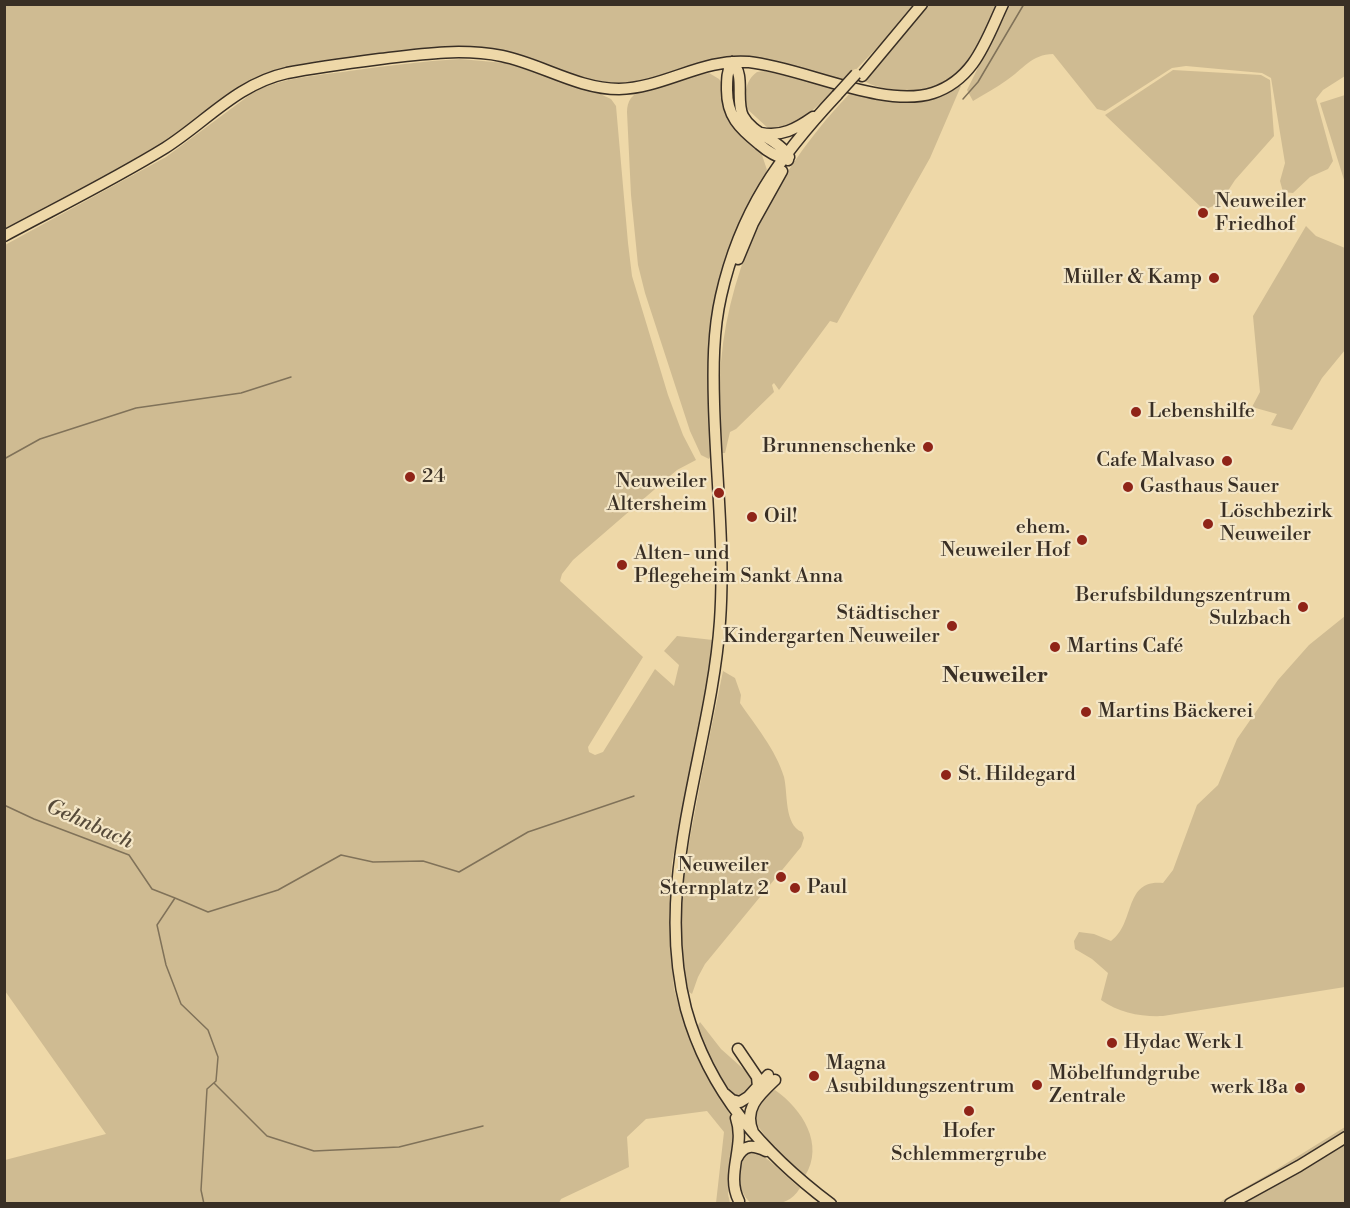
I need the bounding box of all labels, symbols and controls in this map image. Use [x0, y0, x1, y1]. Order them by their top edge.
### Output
place label: Neuweiler Friedhof [1215, 190, 1306, 237]
marker: Neuweiler Friedhof [1196, 206, 1210, 220]
place label: Müller & Kamp [1064, 266, 1202, 290]
marker: Müller & Kamp [1207, 271, 1221, 285]
place label: Lebenshilfe [1148, 400, 1255, 424]
marker: Lebenshilfe [1129, 405, 1143, 419]
place label: Brunnenschenke [762, 435, 916, 459]
marker: Brunnenschenke [921, 440, 935, 454]
place label: Cafe Malvaso [1096, 449, 1215, 473]
marker: Cafe Malvaso [1220, 454, 1234, 468]
place label: 24 [422, 465, 445, 489]
marker: 24 [403, 470, 417, 484]
place label: Neuweiler Altersheim [607, 470, 707, 517]
place label: Gasthaus Sauer [1140, 475, 1279, 499]
marker: Gasthaus Sauer [1121, 480, 1135, 494]
marker: Neuweiler Altersheim [712, 486, 726, 500]
place label: Löschbezirk Neuweiler [1220, 500, 1332, 547]
place label: Oil! [764, 505, 797, 529]
marker: Oil! [745, 510, 759, 524]
place label: ehem. Neuweiler Hof [941, 516, 1070, 563]
marker: Löschbezirk Neuweiler [1201, 517, 1215, 531]
marker: ehem. Neuweiler Hof [1075, 533, 1089, 547]
place label: Alten- und Pflegeheim Sankt Anna [634, 542, 843, 589]
marker: Alten- und Pflegeheim Sankt Anna [615, 558, 629, 572]
place label: Berufsbildungszentrum Sulzbach [1076, 584, 1291, 631]
marker: Berufsbildungszentrum Sulzbach [1296, 600, 1310, 614]
place label: Städtischer Kindergarten Neuweiler [723, 602, 940, 649]
marker: Städtischer Kindergarten Neuweiler [945, 619, 959, 633]
place label: Martins Café [1067, 635, 1183, 659]
marker: Martins Café [1048, 640, 1062, 654]
district label: Neuweiler [942, 664, 1048, 690]
place label: Martins Bäckerei [1098, 700, 1253, 724]
marker: Martins Bäckerei [1079, 705, 1093, 719]
place label: St. Hildegard [958, 763, 1076, 787]
marker: St. Hildegard [939, 768, 953, 782]
water label: Gehnbach [42, 795, 136, 855]
place label: Neuweiler Sternplatz 2 [660, 854, 769, 901]
marker: Neuweiler Sternplatz 2 [774, 870, 788, 884]
place label: Paul [807, 876, 847, 900]
marker: Paul [788, 881, 802, 895]
place label: Hydac Werk 1 [1124, 1031, 1243, 1055]
marker: Hydac Werk 1 [1105, 1036, 1119, 1050]
place label: Magna Asubildungszentrum [826, 1052, 1014, 1099]
place label: Möbelfundgrube Zentrale [1049, 1062, 1200, 1109]
marker: Magna Asubildungszentrum [807, 1069, 821, 1083]
place label: werk 18a [1211, 1076, 1288, 1100]
marker: Möbelfundgrube Zentrale [1030, 1078, 1044, 1092]
marker: werk 18a [1293, 1081, 1307, 1095]
marker: Hofer Schlemmergrube [962, 1104, 976, 1118]
place label: Hofer Schlemmergrube [891, 1120, 1047, 1167]

